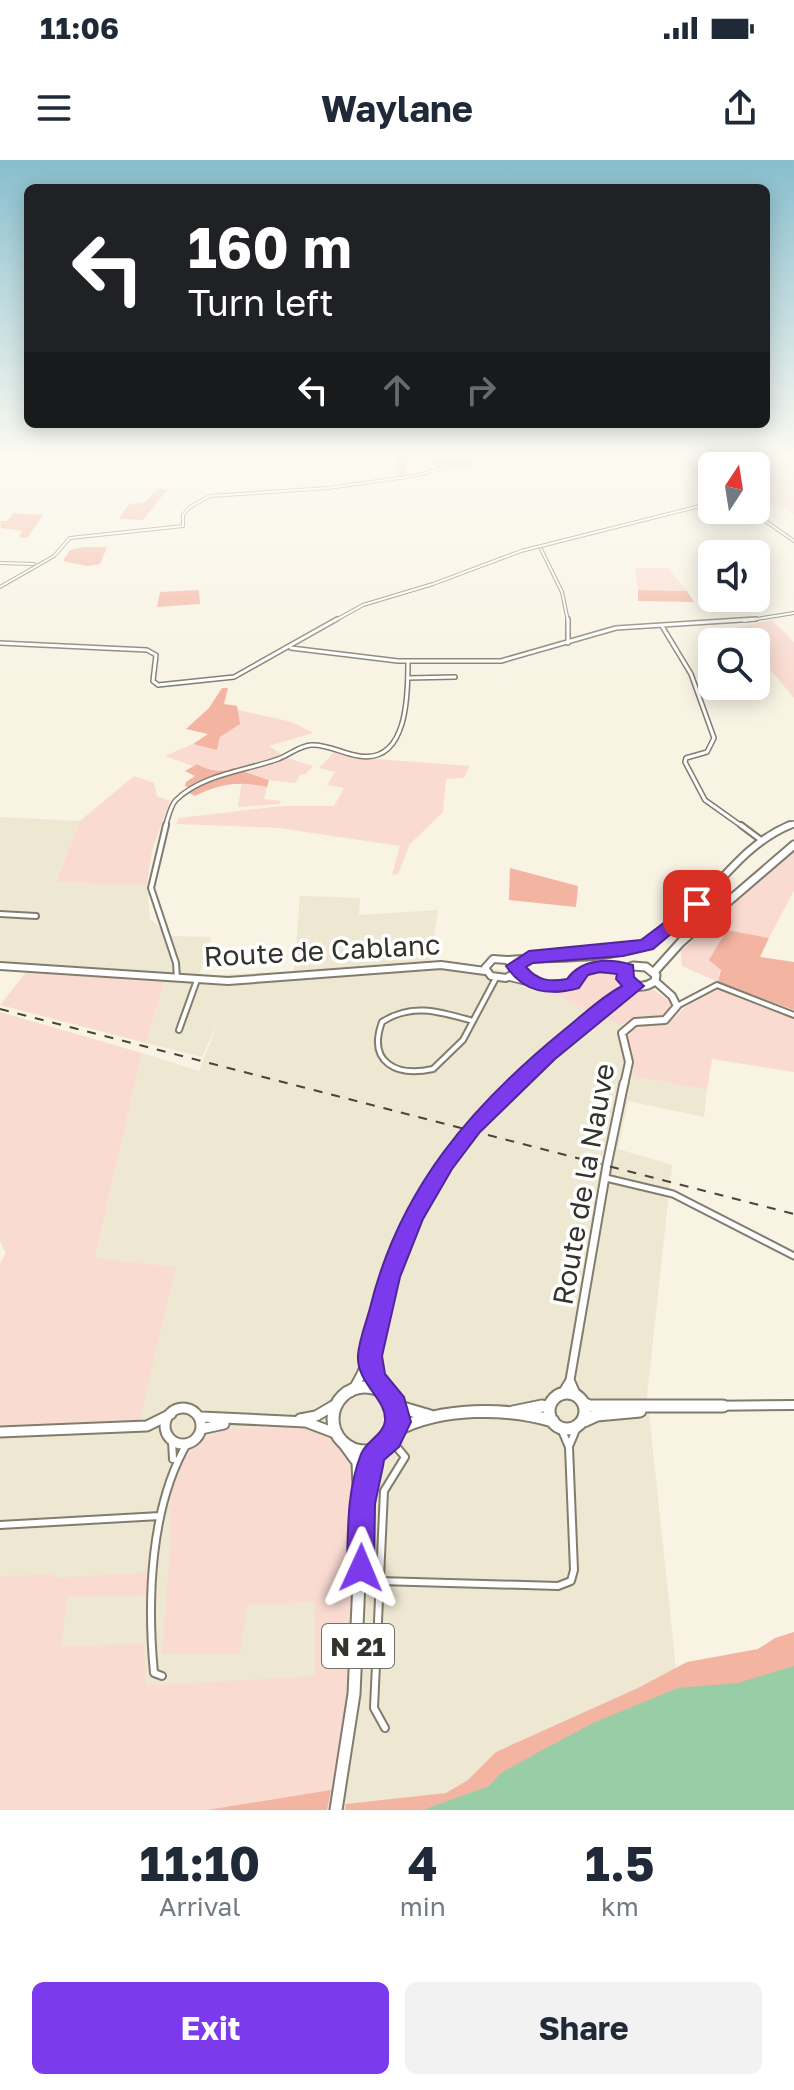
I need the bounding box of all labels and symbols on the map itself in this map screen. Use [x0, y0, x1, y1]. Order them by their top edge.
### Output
north arrow [698, 452, 770, 524]
pin [663, 870, 731, 938]
street label: Route de Cablanc [203, 927, 441, 973]
street label: Route de la Nauve [546, 1061, 620, 1307]
position arrow [319, 1526, 403, 1610]
road number: N 21 [322, 1624, 394, 1668]

